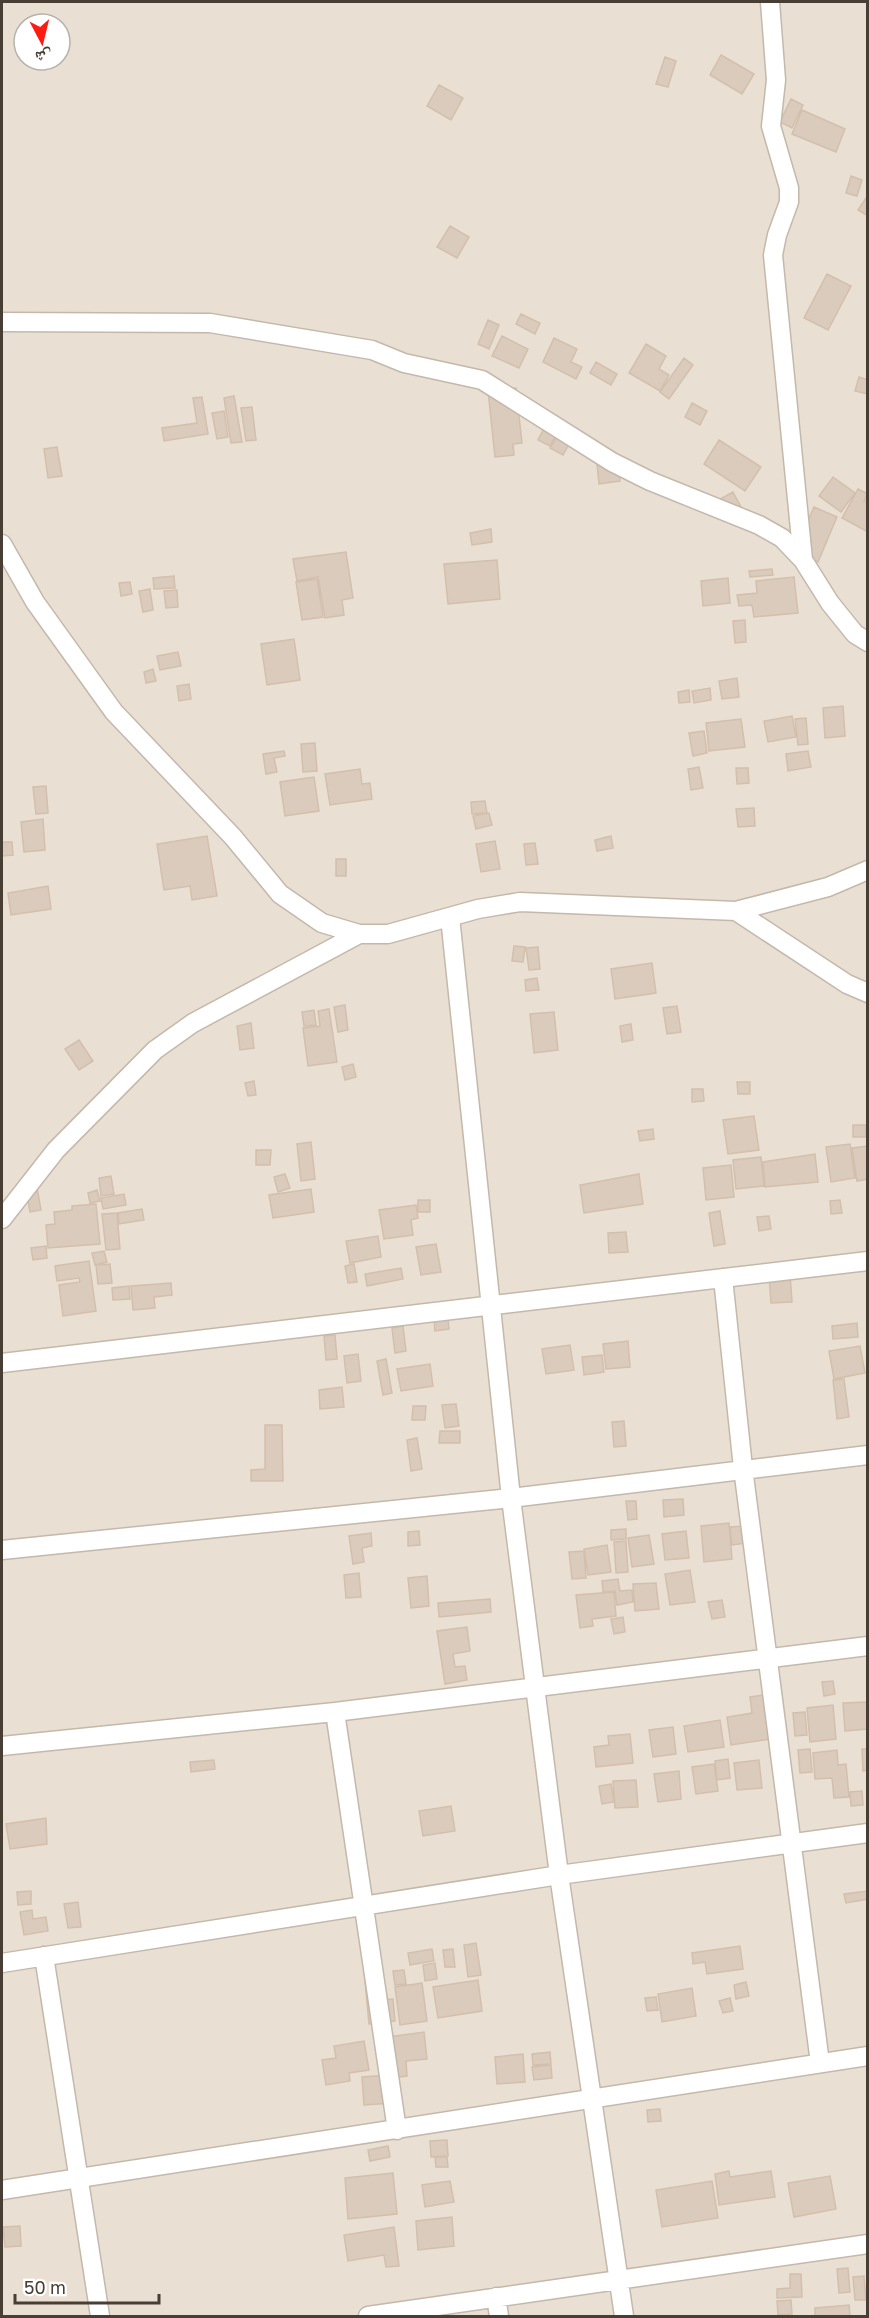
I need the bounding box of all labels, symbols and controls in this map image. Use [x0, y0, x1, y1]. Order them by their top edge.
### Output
north arrow [12, 12, 72, 72]
text: ش [34, 46, 53, 68]
scale bar [15, 2267, 159, 2305]
text: 50 m [24, 2276, 66, 2298]

